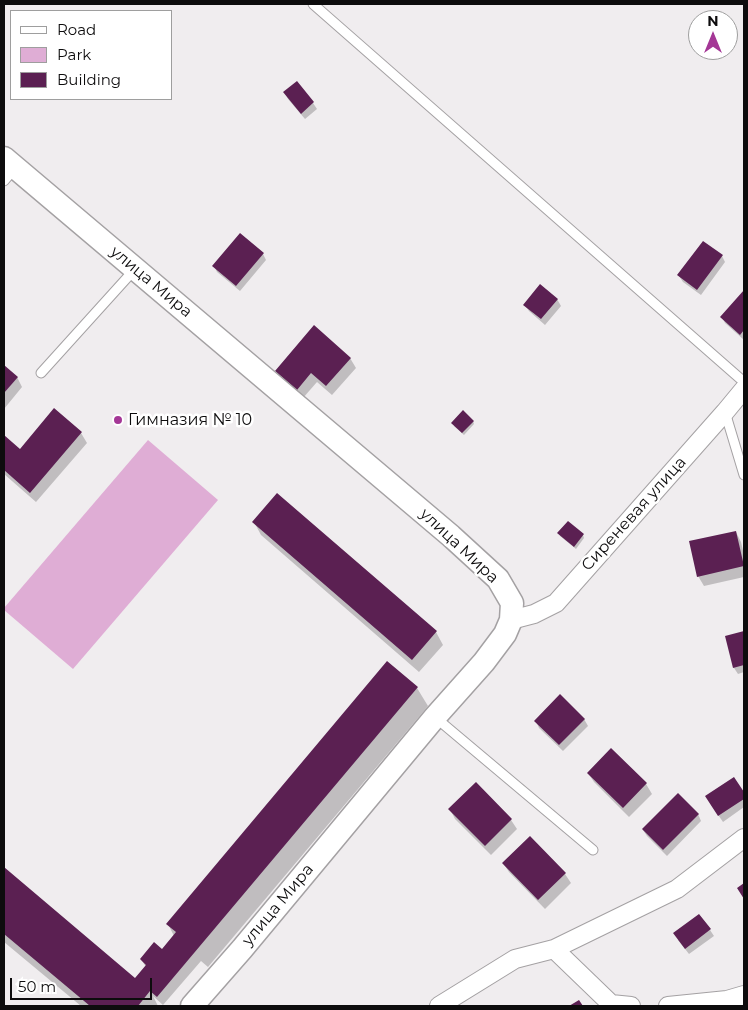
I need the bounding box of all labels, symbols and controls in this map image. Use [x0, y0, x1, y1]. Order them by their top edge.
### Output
legend [10, 10, 172, 100]
north arrow [688, 10, 738, 60]
text: N [707, 12, 719, 30]
text: Road [57, 20, 96, 39]
text: Park [57, 45, 91, 64]
text: Building [57, 70, 121, 89]
street label: улица Мира [106, 242, 196, 322]
place label: Гимназия № 10 [128, 410, 252, 430]
marker: Гимназия № 10 [112, 414, 124, 426]
street label: Сиреневая улица [578, 453, 690, 575]
street label: улица Мира [416, 505, 502, 587]
street label: улица Мира [238, 860, 318, 950]
scale bar [12, 968, 155, 1000]
text: 50 m [18, 977, 56, 996]

